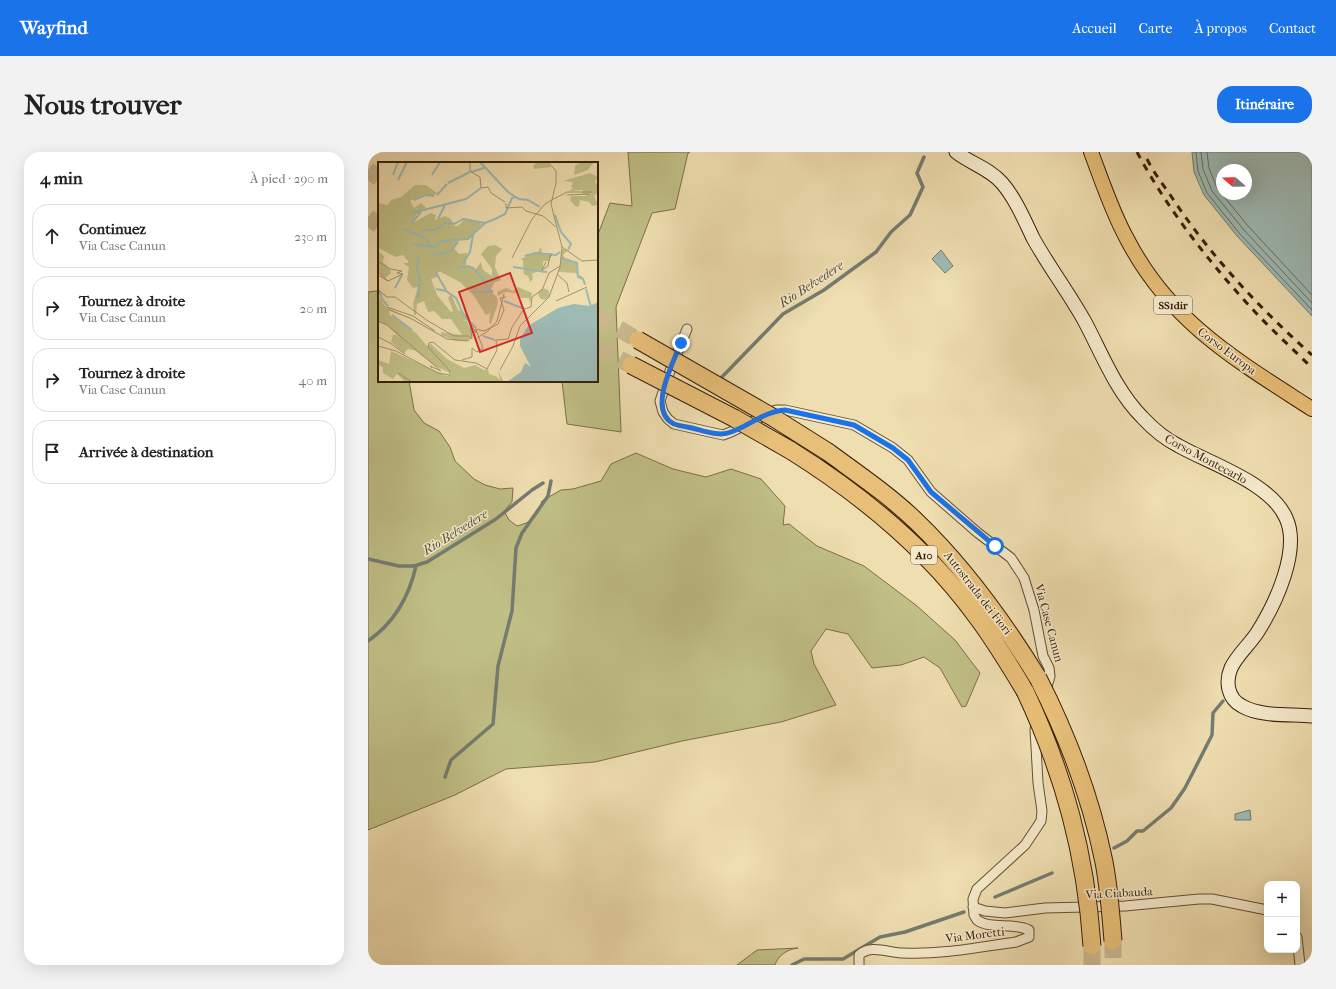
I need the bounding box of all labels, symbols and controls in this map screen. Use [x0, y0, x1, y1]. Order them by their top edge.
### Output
text: Wayfind [20, 17, 88, 39]
text: Accueil [1072, 20, 1117, 37]
text: Carte [1139, 20, 1172, 37]
text: À propos [1194, 20, 1247, 37]
text: Contact [1269, 20, 1316, 37]
button: Itinéraire [1217, 86, 1312, 123]
text: Nous trouver [24, 88, 181, 121]
inset map [378, 162, 598, 382]
north arrow [1216, 164, 1252, 200]
text: 4 min [40, 168, 83, 188]
text: À pied · 290 m [250, 171, 328, 186]
text: Continuez [79, 220, 146, 238]
icon: ahead [41, 225, 63, 247]
text: 230 m [294, 229, 327, 244]
text: Via Case Canun [79, 238, 166, 253]
water label: Rio Belvedere [775, 257, 847, 311]
text: Tournez à droite [79, 292, 185, 310]
road number: SS1dir [1154, 296, 1192, 314]
icon: right [41, 297, 63, 319]
text: 20 m [300, 301, 327, 316]
text: Via Case Canun [79, 310, 166, 325]
street label: Corso Europa [1195, 324, 1259, 378]
route end [672, 334, 690, 352]
text: Tournez à droite [79, 364, 185, 382]
icon: right [41, 369, 63, 391]
text: 40 m [299, 373, 327, 388]
text: Via Case Canun [79, 382, 166, 397]
street label: Corso Montecarlo [1162, 431, 1250, 487]
icon: arrive [41, 441, 63, 463]
text: Arrivée à destination [79, 443, 214, 461]
water label: Rio Belvedere [419, 506, 491, 558]
route start [986, 537, 1004, 555]
road number: A10 [911, 546, 937, 564]
street label: Autostrada dei Fiori [940, 548, 1015, 638]
street label: Via Case Canun [1032, 581, 1066, 664]
map controls [1264, 881, 1300, 953]
button: + [1264, 881, 1300, 917]
street label: Via Ciabauda [1084, 884, 1153, 902]
button: − [1264, 917, 1300, 953]
street label: Via Moretti [944, 924, 1006, 946]

